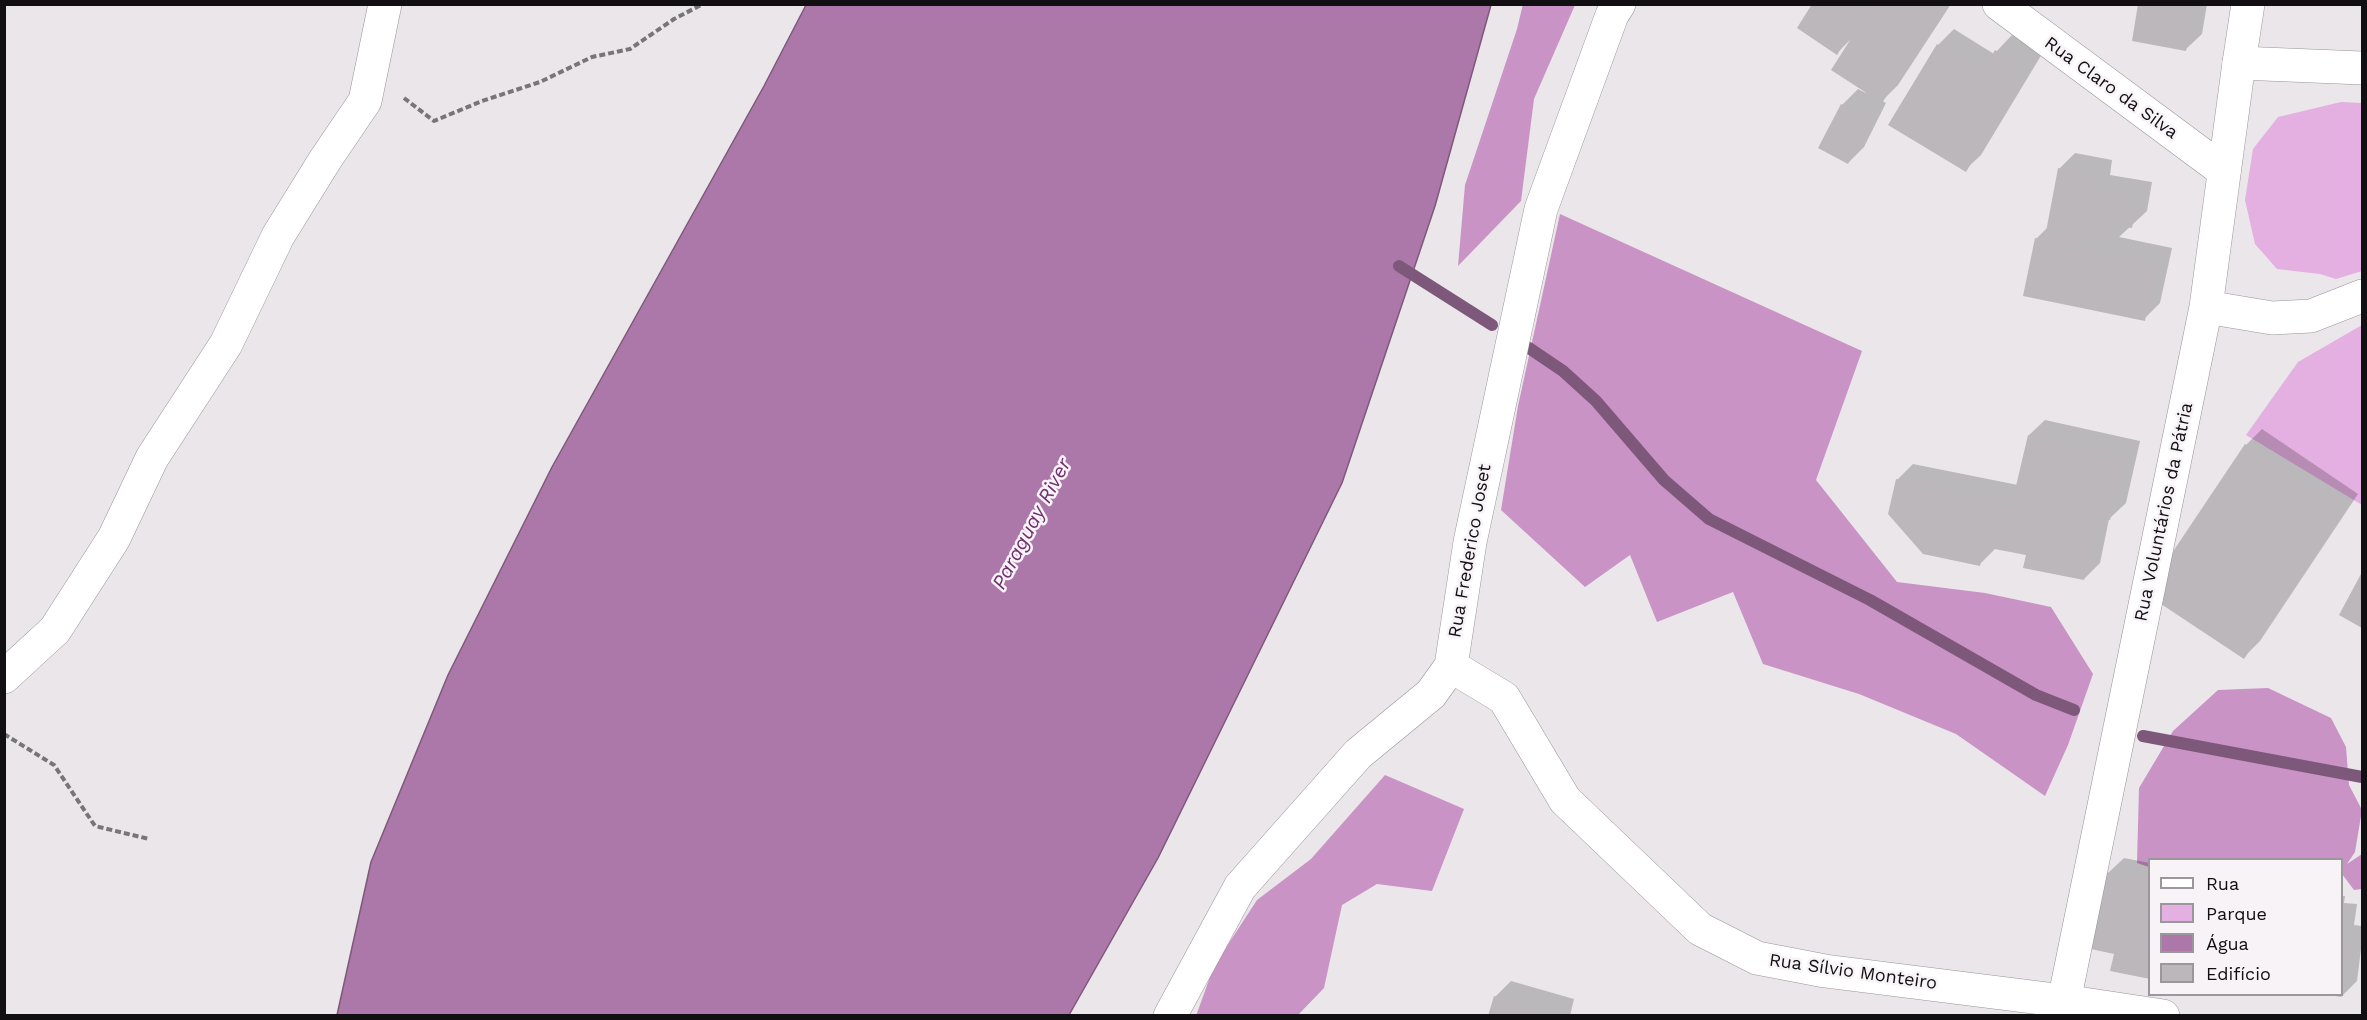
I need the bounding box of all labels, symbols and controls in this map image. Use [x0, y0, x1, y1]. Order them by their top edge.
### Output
street label: Rua Claro da Silva [2040, 32, 2182, 144]
street label: Rua Voluntários da Pátria [2130, 401, 2198, 623]
water label: Paraguay River [987, 454, 1077, 594]
street label: Rua Frederico Joset [1444, 463, 1496, 639]
legend [2148, 858, 2343, 996]
text: Rua [2206, 873, 2239, 894]
text: Parque [2206, 903, 2267, 924]
text: Água [2206, 933, 2249, 954]
street label: Rua Sílvio Monteiro [1768, 950, 1938, 994]
text: Edifício [2206, 963, 2271, 984]

